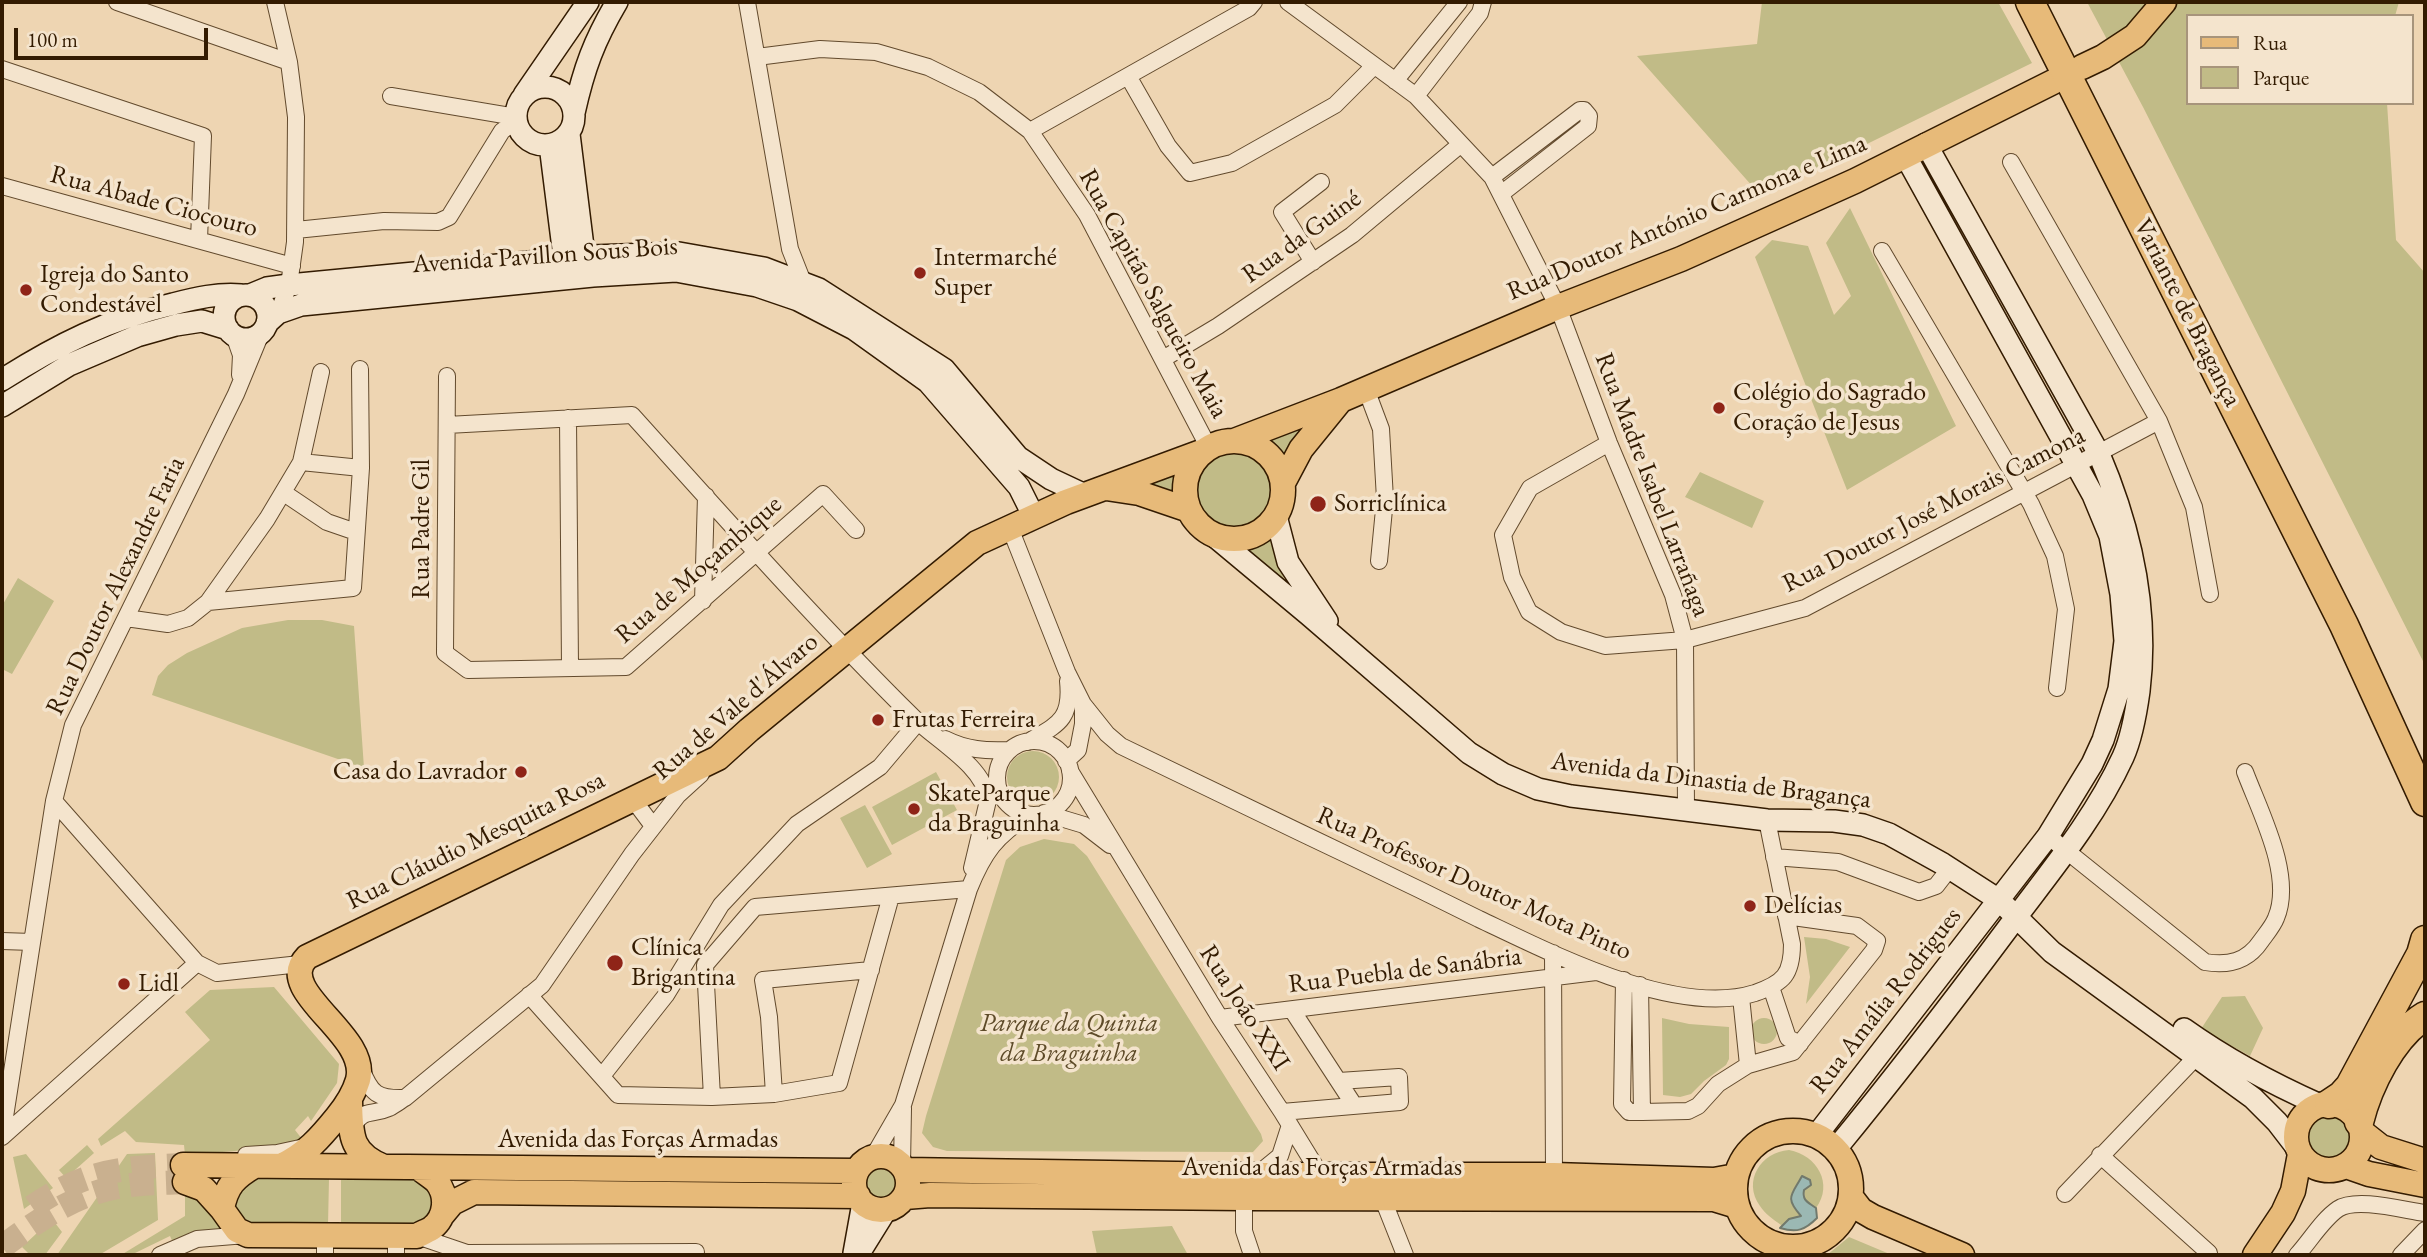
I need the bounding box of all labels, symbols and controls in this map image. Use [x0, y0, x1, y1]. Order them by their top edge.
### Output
scale bar [18, 14, 212, 58]
legend [2186, 14, 2413, 105]
text: 100 m [27, 26, 78, 53]
text: Rua [2253, 29, 2287, 56]
text: Parque [2253, 64, 2309, 91]
street label: Rua Doutor António Carmona e Lima [1503, 128, 1871, 308]
street label: Rua Abade Ciocouro [47, 159, 261, 245]
street label: Rua Capitão Salgueiro Maia [1071, 164, 1235, 424]
street label: Rua da Guiné [1236, 183, 1368, 291]
street label: Variante de Bragança [2126, 214, 2248, 412]
street label: Avenida Pavillon Sous Bois [411, 231, 679, 281]
place label: Intermarché Super [934, 242, 1057, 304]
place label: Igreja do Santo Condestável [40, 259, 189, 320]
marker: Intermarché Super [912, 265, 928, 281]
marker: Igreja do Santo Condestável [18, 282, 34, 298]
street label: Rua Madre Isabel Larrañaga [1587, 349, 1717, 621]
place label: Colégio do Sagrado Coração de Jesus [1733, 377, 1926, 438]
marker: Colégio do Sagrado Coração de Jesus [1711, 400, 1727, 416]
street label: Rua Doutor José Morais Camona [1778, 420, 2090, 600]
street label: Rua Doutor Alexandre Faria [40, 452, 192, 720]
street label: Rua Padre Gil [406, 459, 438, 599]
place label: Sorriclínica [1334, 488, 1447, 520]
street label: Rua de Moçambique [610, 489, 788, 651]
marker: Sorriclínica [1308, 494, 1328, 514]
street label: Rua de Vale d'Álvaro [647, 627, 825, 787]
place label: Frutas Ferreira [892, 704, 1035, 736]
marker: Frutas Ferreira [870, 712, 886, 728]
street label: Avenida da Dinastia de Bragança [1549, 746, 1873, 816]
place label: Casa do Lavrador [333, 756, 507, 788]
marker: Casa do Lavrador [513, 764, 529, 780]
street label: Rua Cláudio Mesquita Rosa [342, 765, 610, 917]
place label: SkateParque da Braguinha [928, 778, 1060, 840]
street label: Rua Professor Doutor Mota Pinto [1312, 800, 1636, 968]
marker: SkateParque da Braguinha [906, 801, 922, 817]
place label: Delícias [1764, 890, 1842, 922]
marker: Delícias [1742, 898, 1758, 914]
street label: Rua Amália Rodrigues [1804, 902, 1968, 1100]
place label: Clínica Brigantina [631, 932, 735, 993]
street label: Rua João XXI [1192, 940, 1296, 1076]
street label: Rua Puebla de Sanábria [1287, 941, 1523, 1001]
marker: Clínica Brigantina [605, 953, 625, 973]
place label: Lidl [138, 968, 179, 1000]
marker: Lidl [116, 976, 132, 992]
park label: Parque da Quinta da Braguinha [980, 1008, 1158, 1070]
street label: Avenida das Forças Armadas [498, 1124, 778, 1156]
street label: Avenida das Forças Armadas [1182, 1152, 1462, 1184]

